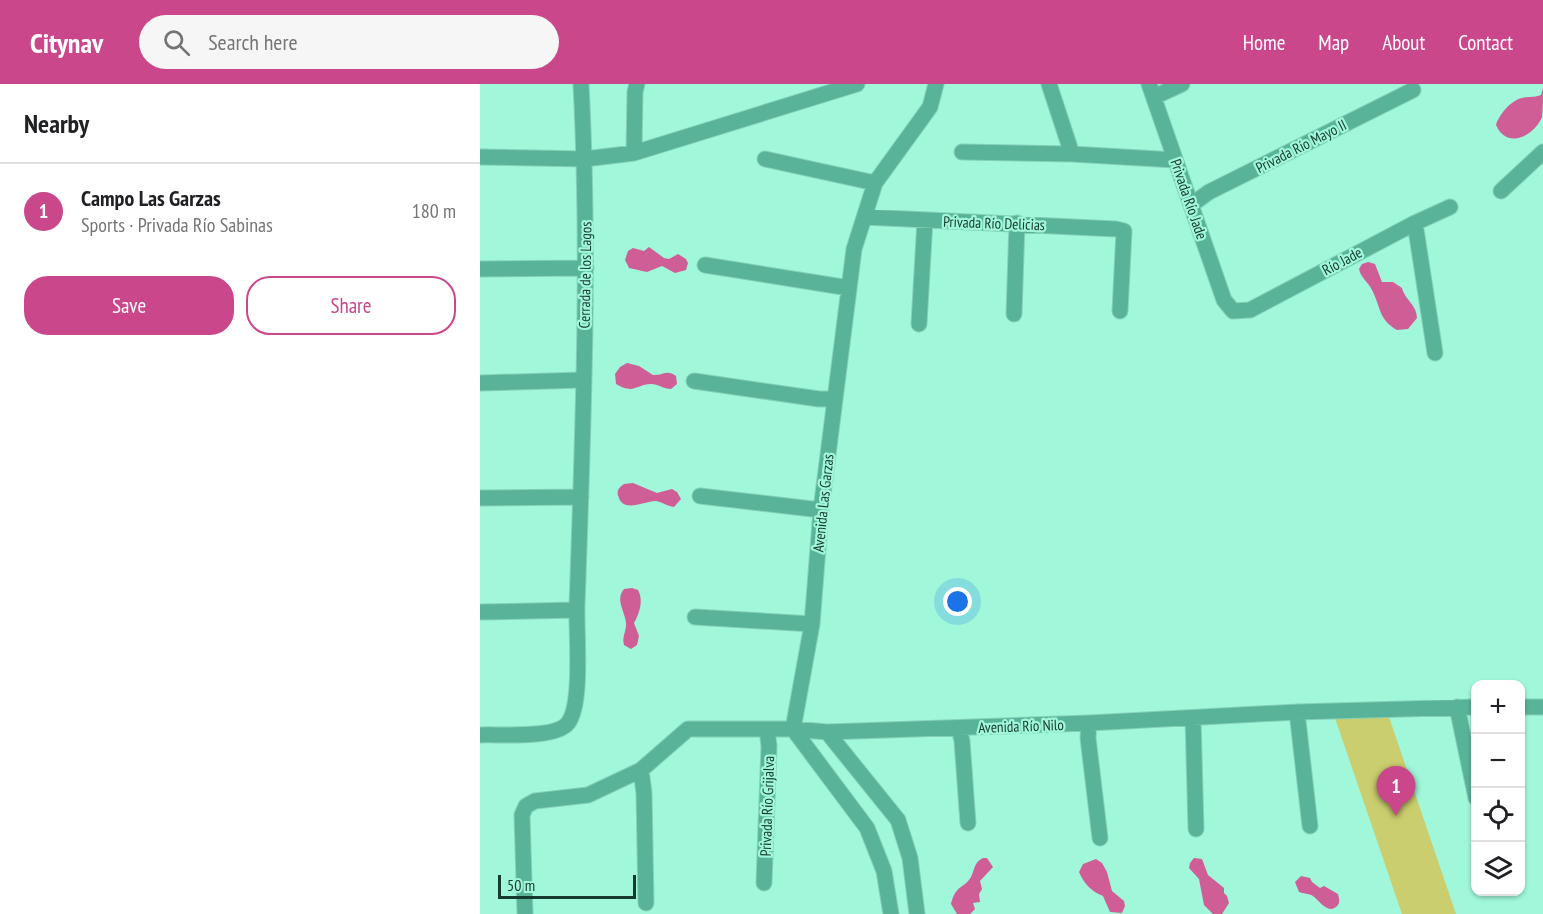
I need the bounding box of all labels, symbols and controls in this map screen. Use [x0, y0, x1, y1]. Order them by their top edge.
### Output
search box [139, 15, 559, 69]
text: Citynav [30, 24, 103, 61]
icon: search [160, 26, 193, 59]
text: Search here [208, 28, 298, 56]
text: Home [1243, 29, 1285, 56]
text: Map [1318, 29, 1349, 56]
text: About [1382, 29, 1425, 56]
text: Contact [1458, 29, 1513, 56]
text: Nearby [24, 107, 89, 140]
street label: Privada Río Mayo II [1252, 115, 1350, 177]
street label: Privada Río Jade [1166, 156, 1212, 242]
text: Campo Las Garzas [81, 184, 221, 212]
text: 1 [39, 198, 48, 224]
text: 180 m [412, 198, 456, 224]
text: Sports · Privada Río Sabinas [81, 212, 273, 238]
street label: Privada Río Delicias [943, 212, 1045, 234]
street label: Cerrada de los Lagos [575, 221, 595, 329]
street label: Río Jade [1319, 243, 1365, 279]
button: Save [24, 276, 234, 335]
button: Share [246, 276, 456, 335]
street label: Avenida Las Garzas [808, 453, 838, 553]
your location [943, 587, 972, 616]
map controls [1471, 680, 1525, 896]
button: + [1471, 680, 1525, 734]
street label: Avenida Río Nilo [978, 715, 1064, 737]
button: − [1471, 734, 1525, 788]
street label: Privada Río Grijalva [756, 755, 778, 857]
pin: 1 [1376, 766, 1416, 816]
button: locate [1471, 788, 1525, 842]
button: layers [1471, 842, 1525, 896]
scale bar [498, 872, 636, 900]
text: 50 m [507, 875, 535, 895]

